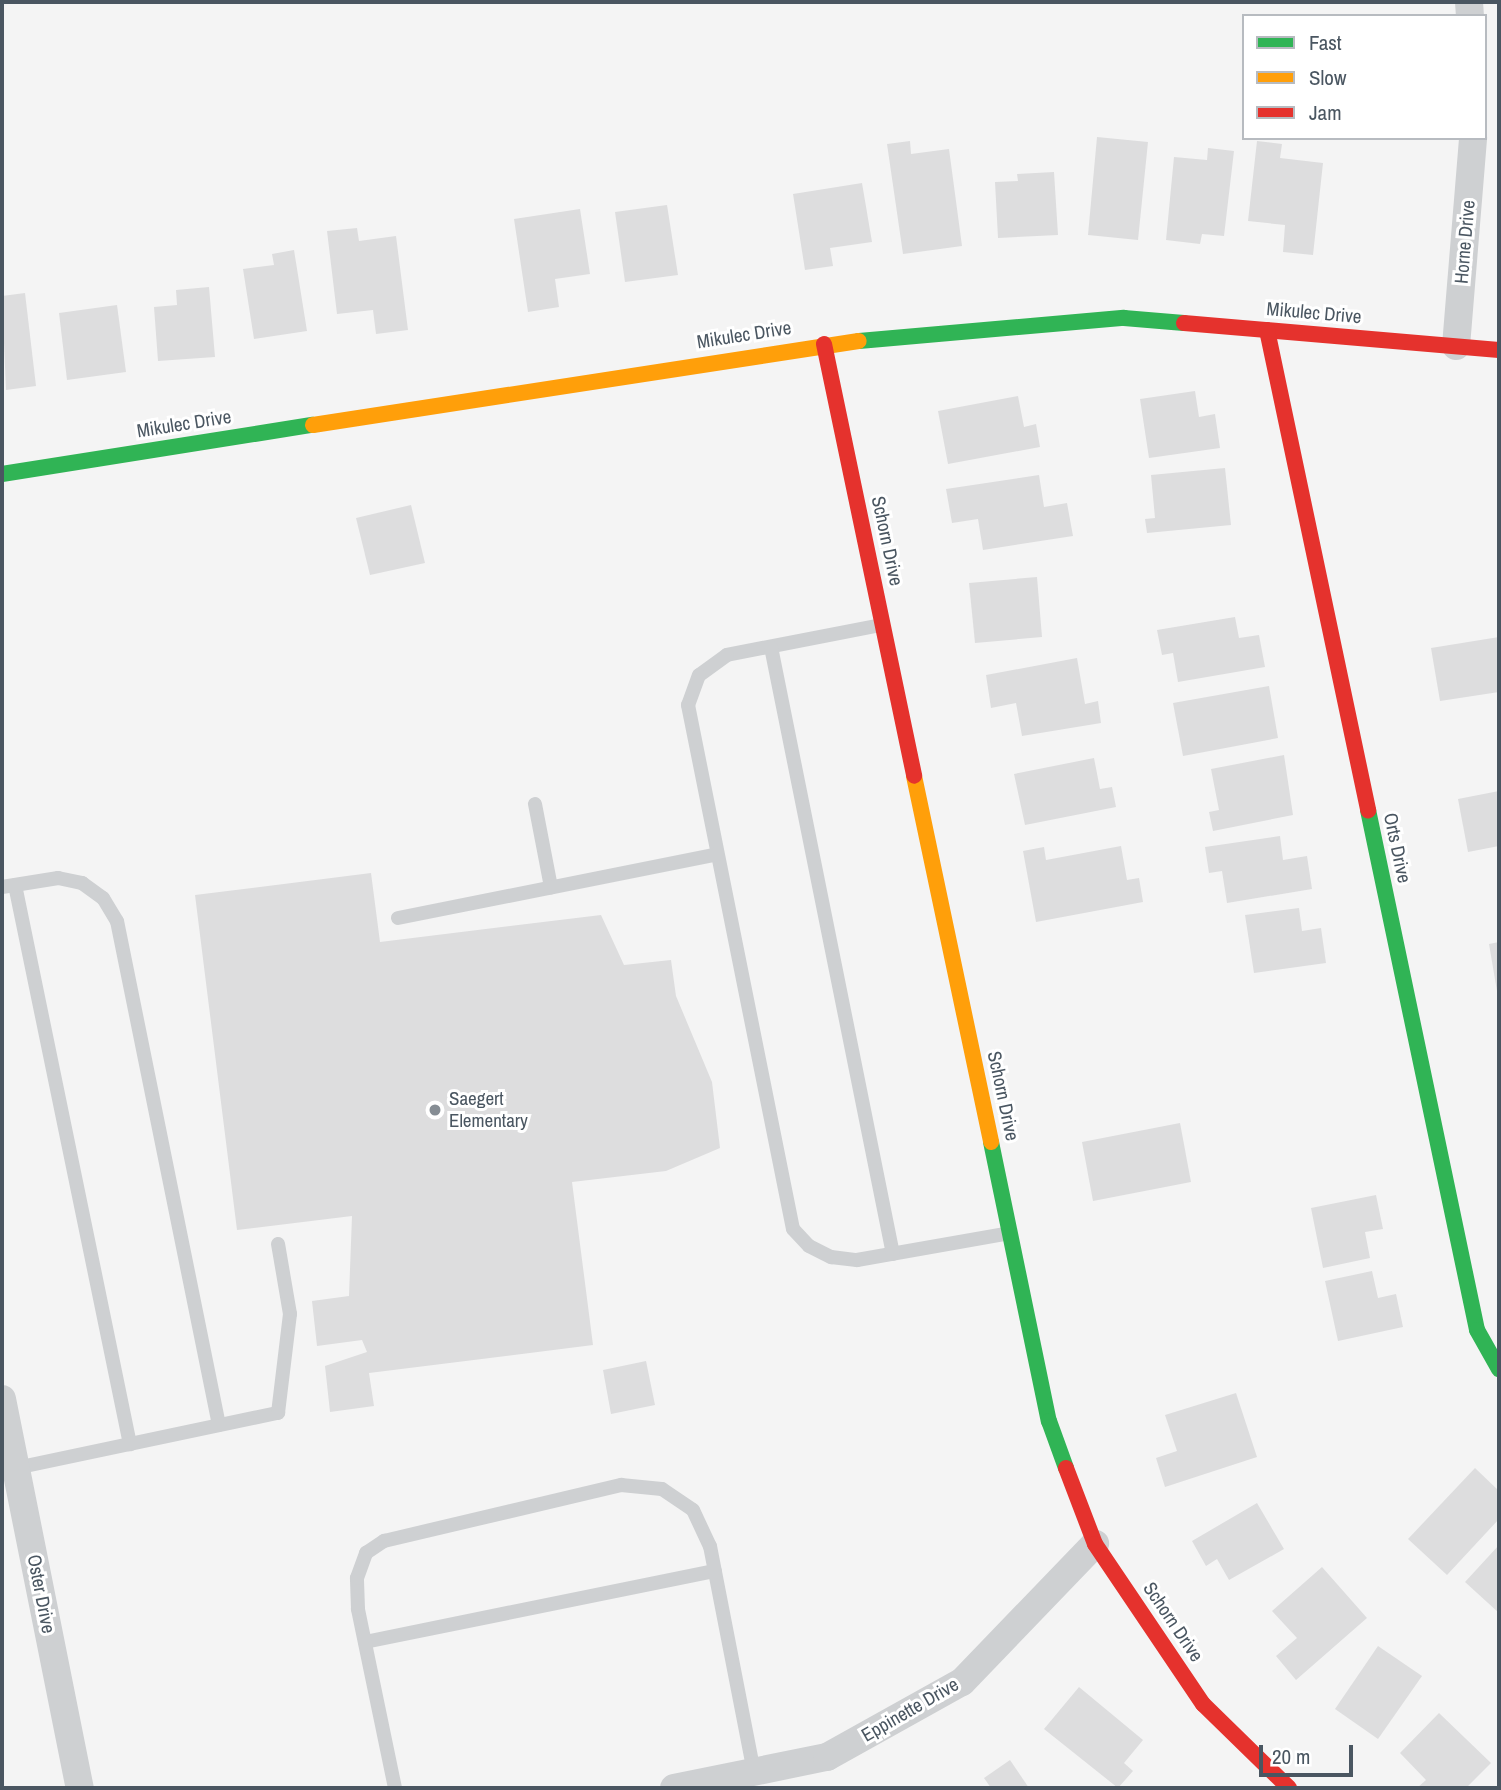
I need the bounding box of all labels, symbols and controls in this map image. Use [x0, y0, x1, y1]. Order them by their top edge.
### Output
legend [1242, 14, 1487, 140]
text: Fast [1309, 28, 1342, 57]
text: Slow [1309, 63, 1346, 92]
text: Jam [1309, 98, 1342, 127]
street label: Horne Drive [1450, 199, 1480, 285]
street label: Mikulec Drive [1266, 297, 1362, 329]
street label: Mikulec Drive [695, 316, 793, 354]
street label: Mikulec Drive [135, 405, 233, 443]
street label: Schorn Drive [866, 494, 908, 588]
street label: Orts Drive [1378, 811, 1416, 885]
street label: Schorn Drive [982, 1049, 1024, 1143]
place label: Saegert Elementary [449, 1088, 528, 1132]
marker: Saegert Elementary [427, 1102, 443, 1118]
street label: Oster Drive [22, 1553, 60, 1635]
street label: Schorn Drive [1138, 1578, 1208, 1666]
street label: Eppinette Drive [857, 1673, 963, 1747]
scale bar [1263, 1730, 1358, 1774]
text: 20 m [1272, 1742, 1310, 1771]

